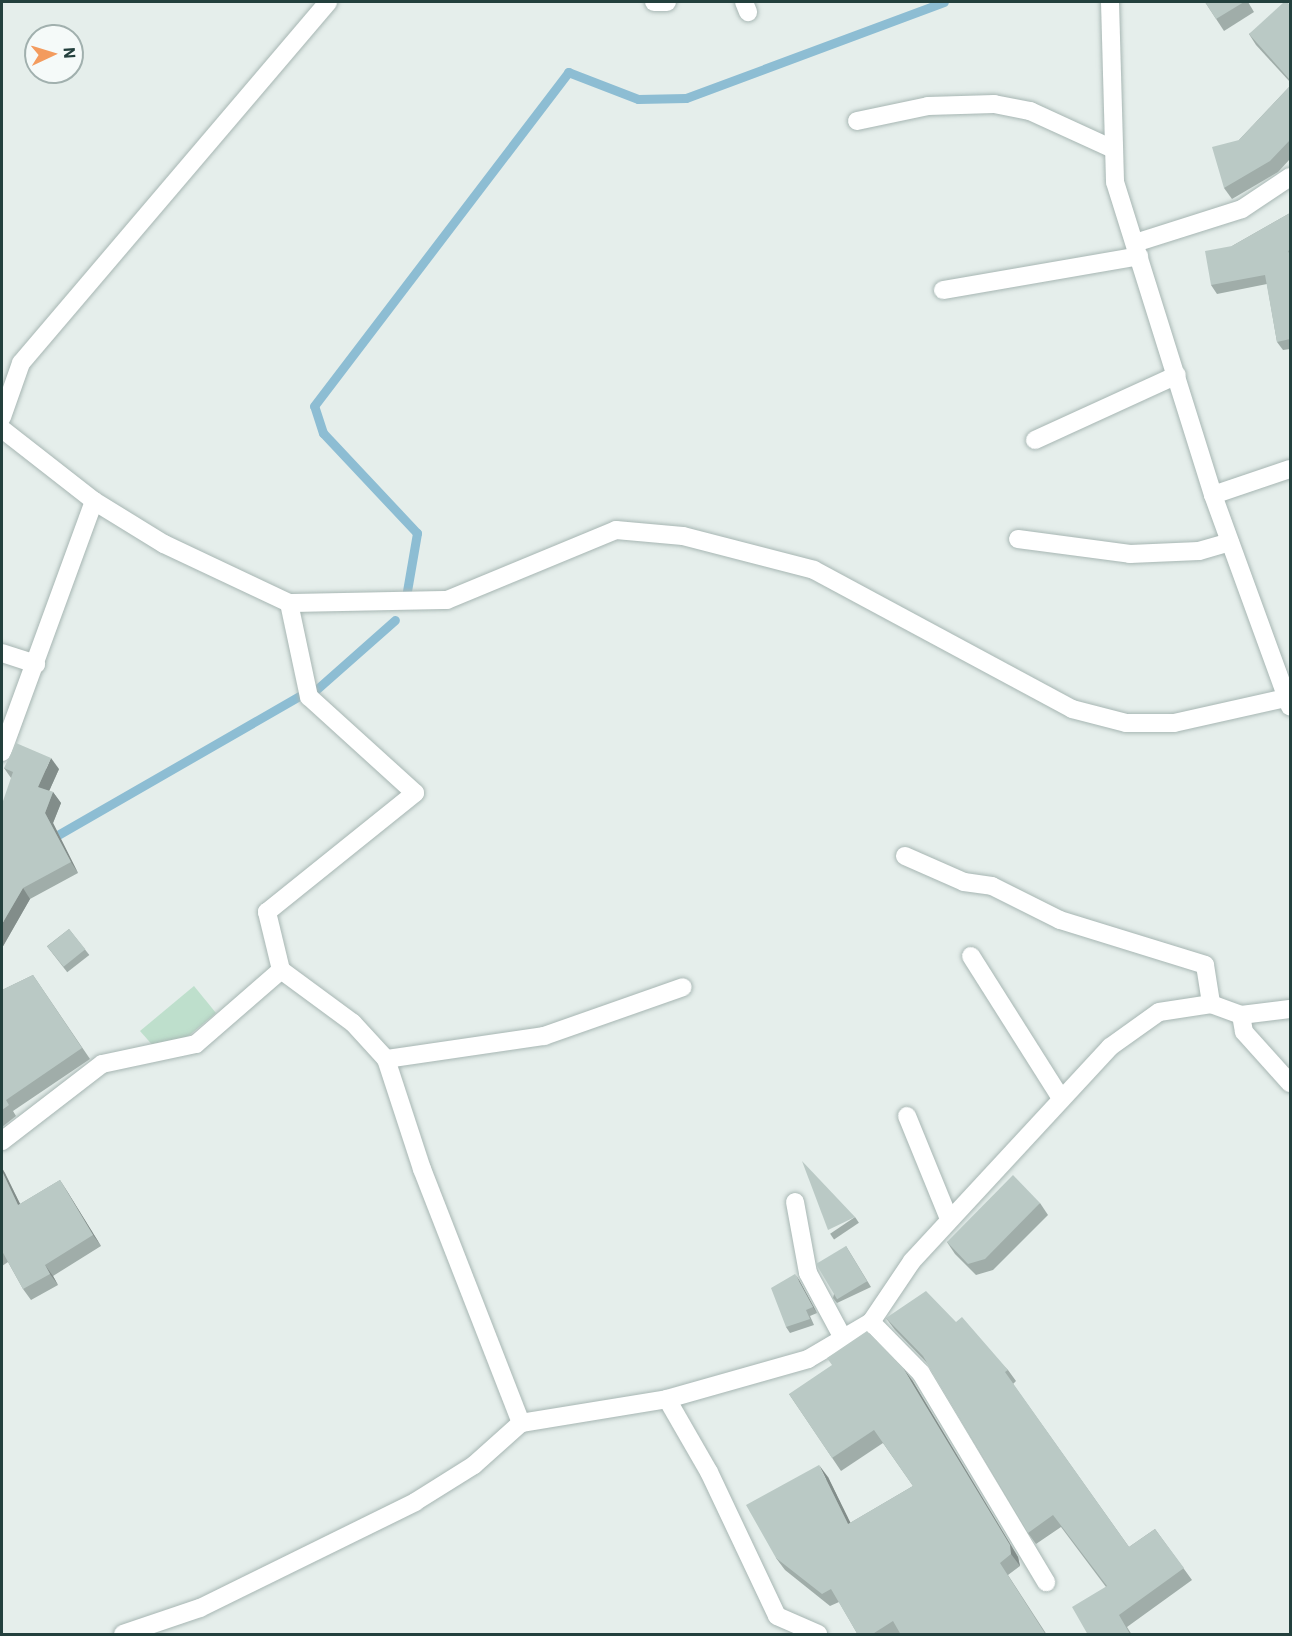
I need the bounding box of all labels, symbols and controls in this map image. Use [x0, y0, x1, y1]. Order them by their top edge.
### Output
north arrow [24, 24, 84, 84]
text: N [60, 46, 80, 59]

